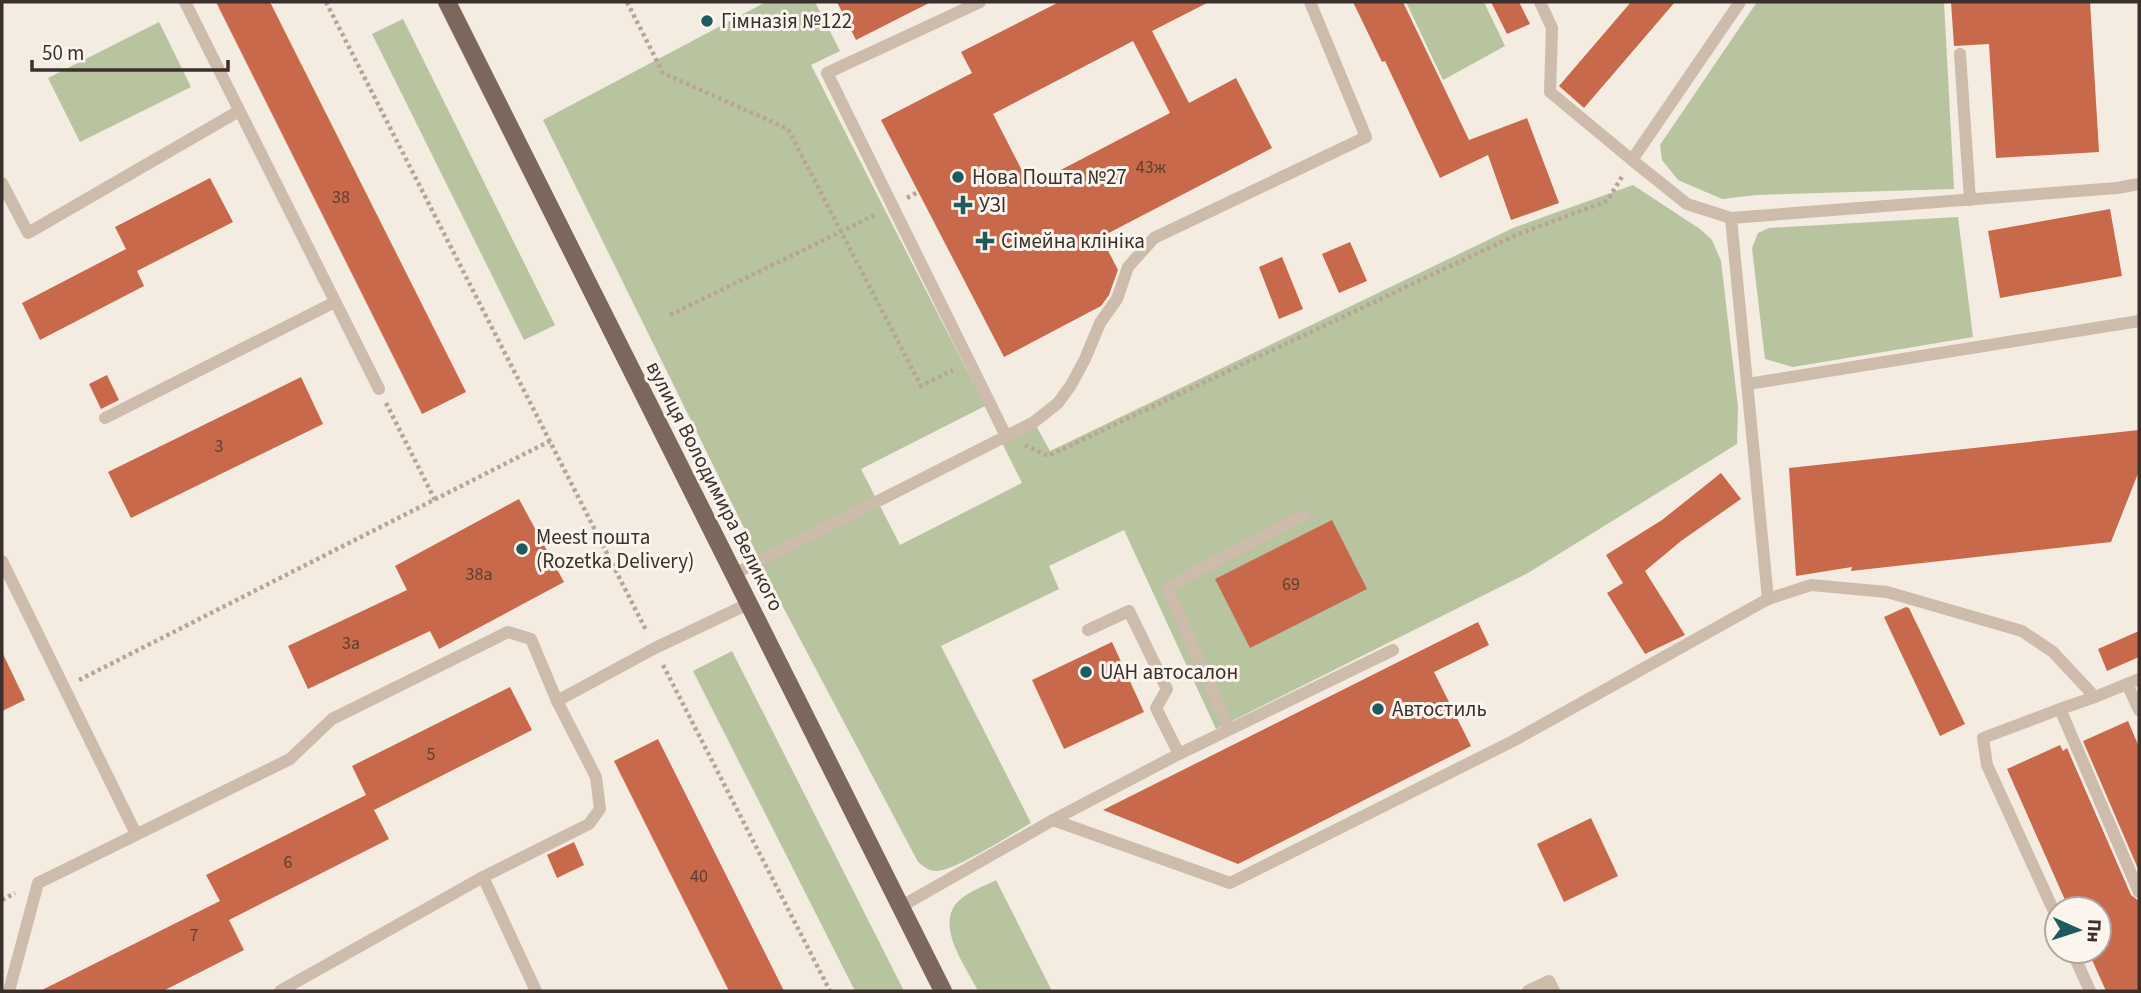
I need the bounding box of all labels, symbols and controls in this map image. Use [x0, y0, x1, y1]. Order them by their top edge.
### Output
place label: Гімназія №122 [721, 6, 852, 36]
marker: Гімназія №122 [699, 13, 715, 29]
scale bar [32, 28, 228, 72]
text: 50 m [42, 38, 84, 68]
house number: 43ж [1136, 155, 1167, 180]
place label: Нова Пошта №27 [972, 162, 1127, 192]
marker: Нова Пошта №27 [950, 169, 966, 185]
house number: 38 [332, 185, 350, 210]
place label: УЗІ [979, 190, 1006, 220]
marker: УЗІ [953, 195, 973, 215]
place label: Сімейна клініка [1001, 226, 1145, 256]
marker: Сімейна клініка [975, 231, 995, 251]
street label: вулиця Володимира Великого [639, 356, 791, 616]
house number: 3 [215, 434, 224, 459]
place label: Meest пошта (Rozetka Delivery) [536, 522, 694, 576]
marker: Meest пошта (Rozetka Delivery) [514, 541, 530, 557]
house number: 38а [466, 562, 492, 587]
house number: 69 [1282, 572, 1300, 597]
house number: 3а [342, 631, 360, 656]
place label: UAH автосалон [1100, 657, 1238, 687]
marker: UAH автосалон [1078, 664, 1094, 680]
place label: Автостиль [1392, 694, 1487, 724]
marker: Автостиль [1370, 701, 1386, 717]
house number: 5 [427, 742, 436, 767]
house number: 6 [284, 850, 293, 875]
house number: 40 [690, 864, 708, 889]
north arrow [2043, 895, 2113, 965]
text: Пн [2079, 918, 2108, 943]
house number: 7 [190, 923, 199, 948]

